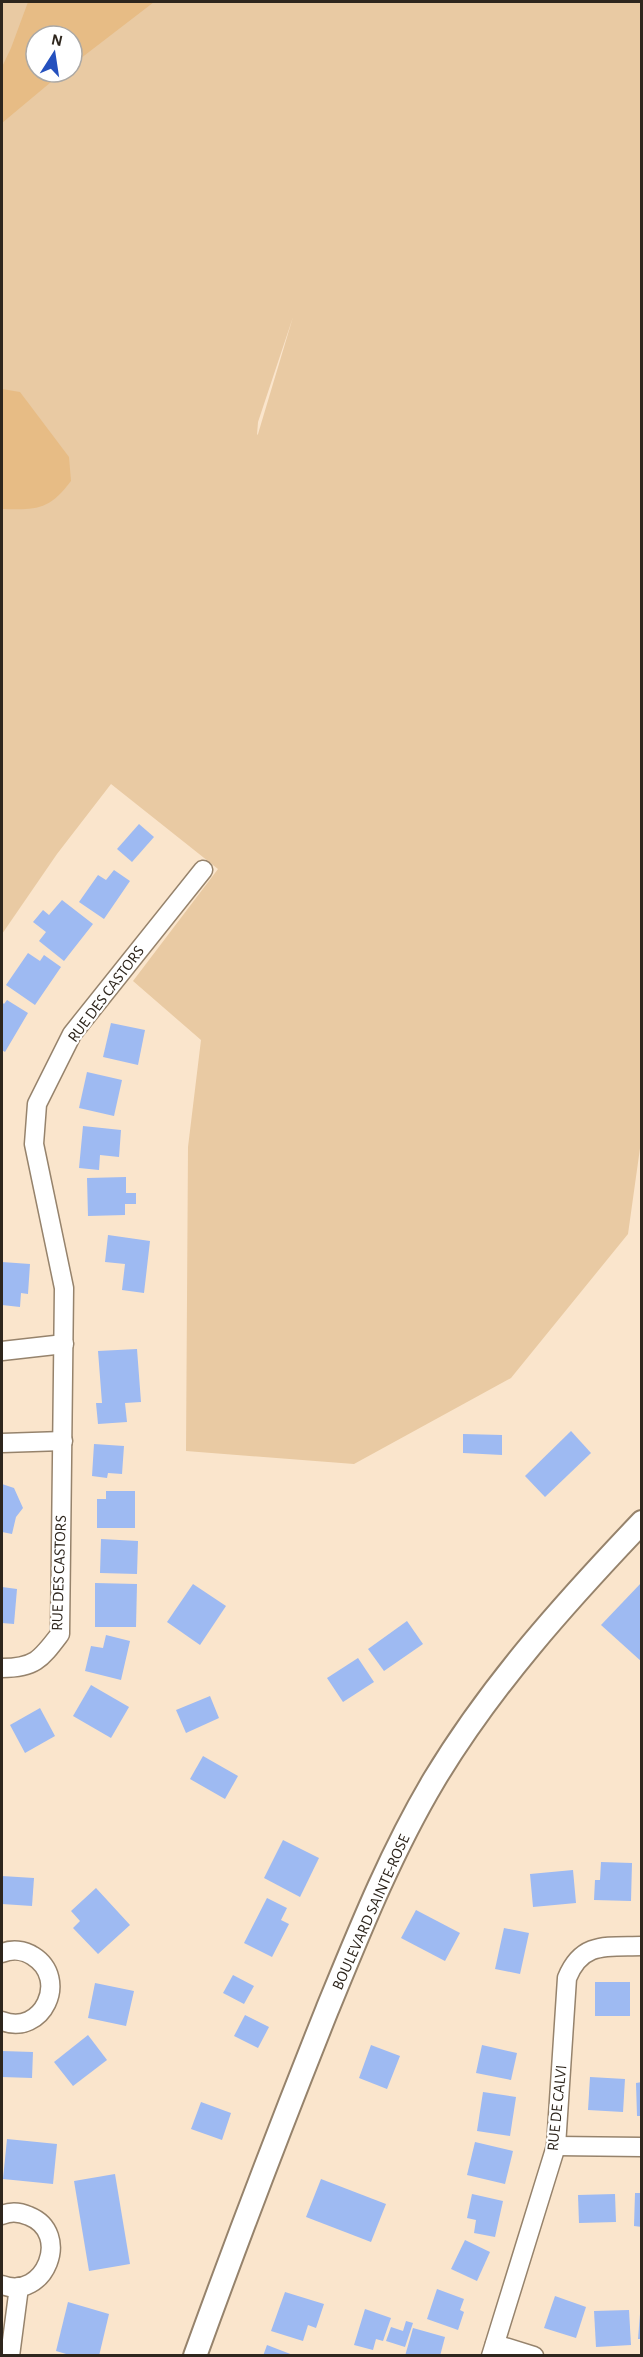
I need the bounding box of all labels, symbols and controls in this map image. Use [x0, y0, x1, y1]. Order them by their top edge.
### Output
north arrow [24, 24, 84, 84]
text: N [50, 31, 64, 49]
street label: RUE DES CASTORS [65, 943, 147, 1045]
street label: RUE DES CASTORS [49, 1515, 69, 1631]
street label: BOULEVARD SAINTE-ROSE [329, 1832, 413, 1992]
street label: RUE DE CALVI [545, 2064, 569, 2152]

